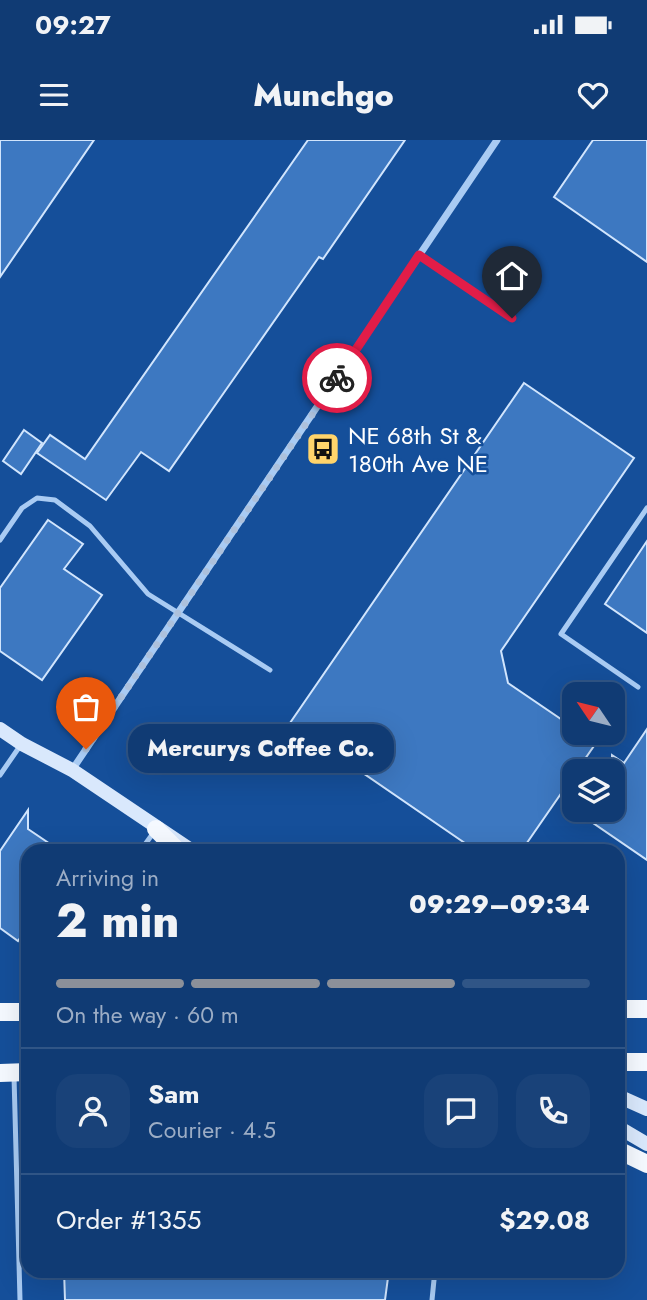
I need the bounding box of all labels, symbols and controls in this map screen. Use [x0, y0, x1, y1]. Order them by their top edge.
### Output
text: 09:27 [35, 6, 111, 44]
text: Munchgo [253, 72, 394, 118]
icon: menu [35, 76, 73, 114]
icon: heart [574, 76, 612, 114]
pin [482, 246, 542, 318]
icon: home [493, 257, 531, 295]
courier [302, 343, 372, 413]
icon: bike [318, 359, 356, 397]
place label: NE 68th St & 180th Ave NE [348, 418, 488, 481]
bus stop icon: NE 68th St & 180th Ave NE [304, 430, 342, 468]
pin [56, 677, 116, 749]
north arrow [562, 682, 625, 746]
map controls [562, 682, 625, 822]
icon: bag [67, 688, 105, 726]
callout: Mercurys Coffee Co. [128, 724, 394, 774]
text: Mercurys Coffee Co. [147, 731, 375, 765]
button: layers [562, 759, 625, 822]
text: Arriving in [56, 861, 159, 895]
text: 09:29–09:34 [409, 885, 590, 923]
text: 2 min [56, 888, 180, 954]
text: On the way · 60 m [56, 998, 239, 1032]
button: person [56, 1074, 130, 1148]
button: chat [424, 1074, 498, 1148]
button: phone [516, 1074, 590, 1148]
text: Sam [148, 1075, 200, 1113]
text: Courier · 4.5 [148, 1113, 276, 1147]
text: Order #1355 [56, 1201, 201, 1239]
text: $29.08 [499, 1201, 590, 1239]

